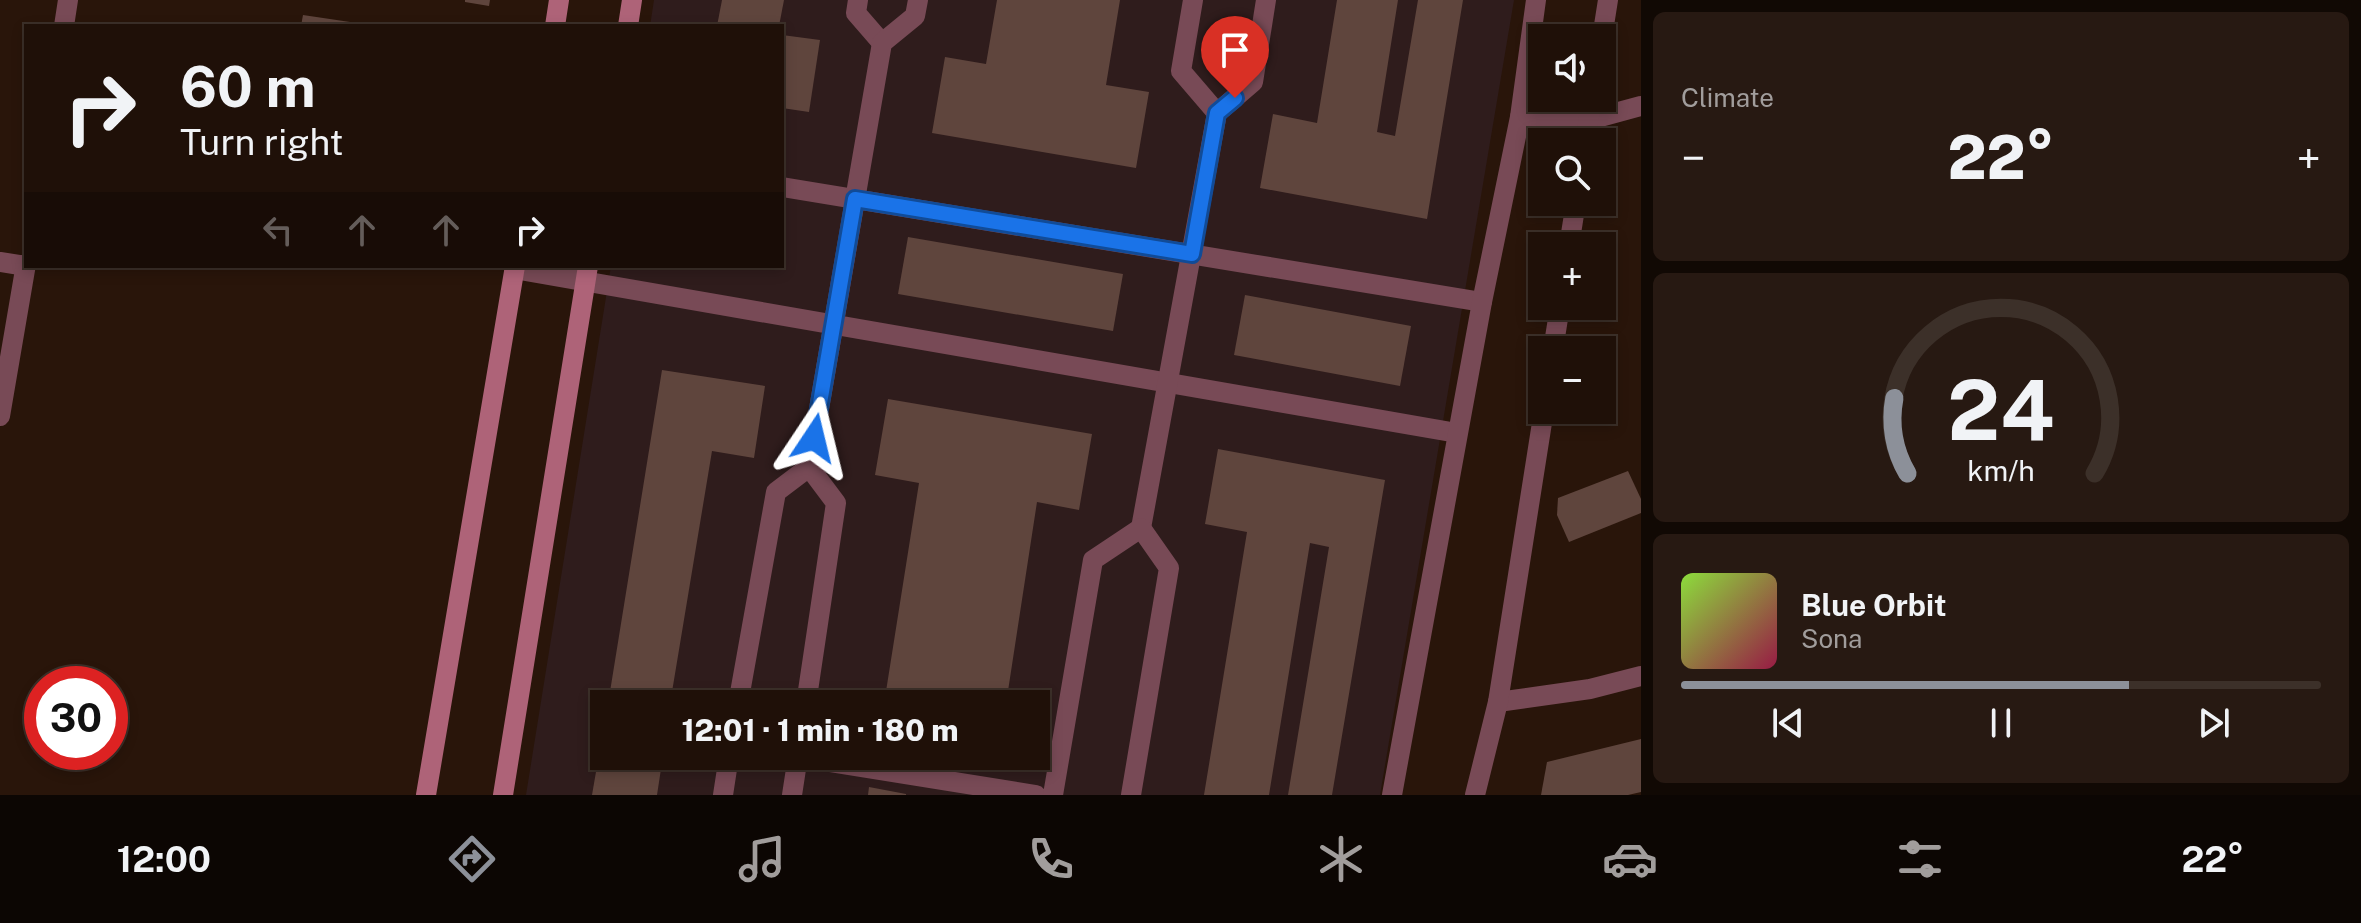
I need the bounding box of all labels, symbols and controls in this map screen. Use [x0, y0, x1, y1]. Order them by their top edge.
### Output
pin [1201, 16, 1269, 98]
map controls [1528, 24, 1616, 424]
button: sound [1528, 24, 1616, 112]
icon: arrive [1213, 28, 1257, 72]
text: 60 m [180, 54, 316, 120]
icon: right [48, 56, 152, 160]
text: Climate [1681, 82, 1774, 113]
text: Turn right [180, 121, 343, 163]
text: 22° [1947, 122, 2055, 193]
button: search [1528, 128, 1616, 216]
text: − [1681, 132, 1705, 184]
text: + [2297, 132, 2321, 184]
icon: left [256, 208, 300, 252]
icon: ahead [340, 208, 384, 252]
icon: ahead [424, 208, 468, 252]
icon: right [508, 208, 552, 252]
button: + [1528, 232, 1616, 320]
button: − [1528, 336, 1616, 424]
text: 24 [1947, 360, 2055, 458]
position arrow [772, 396, 856, 480]
text: km/h [1967, 454, 2035, 487]
text: Blue Orbit [1801, 587, 1947, 623]
text: Sona [1801, 623, 1862, 654]
speed limit sign: 30 [24, 666, 128, 770]
icon: previous [1766, 701, 1810, 745]
icon: pause [1979, 701, 2023, 745]
icon: next [2192, 701, 2236, 745]
text: 12:01 · 1 min · 180 m [681, 712, 959, 748]
icon: directions [444, 831, 500, 887]
icon: music [734, 831, 790, 887]
icon: phone [1023, 831, 1079, 887]
icon: climate [1313, 831, 1369, 887]
icon: car [1602, 831, 1658, 887]
icon: filters [1892, 831, 1948, 887]
text: 12:00 [117, 838, 211, 880]
text: 22° [2181, 838, 2244, 880]

